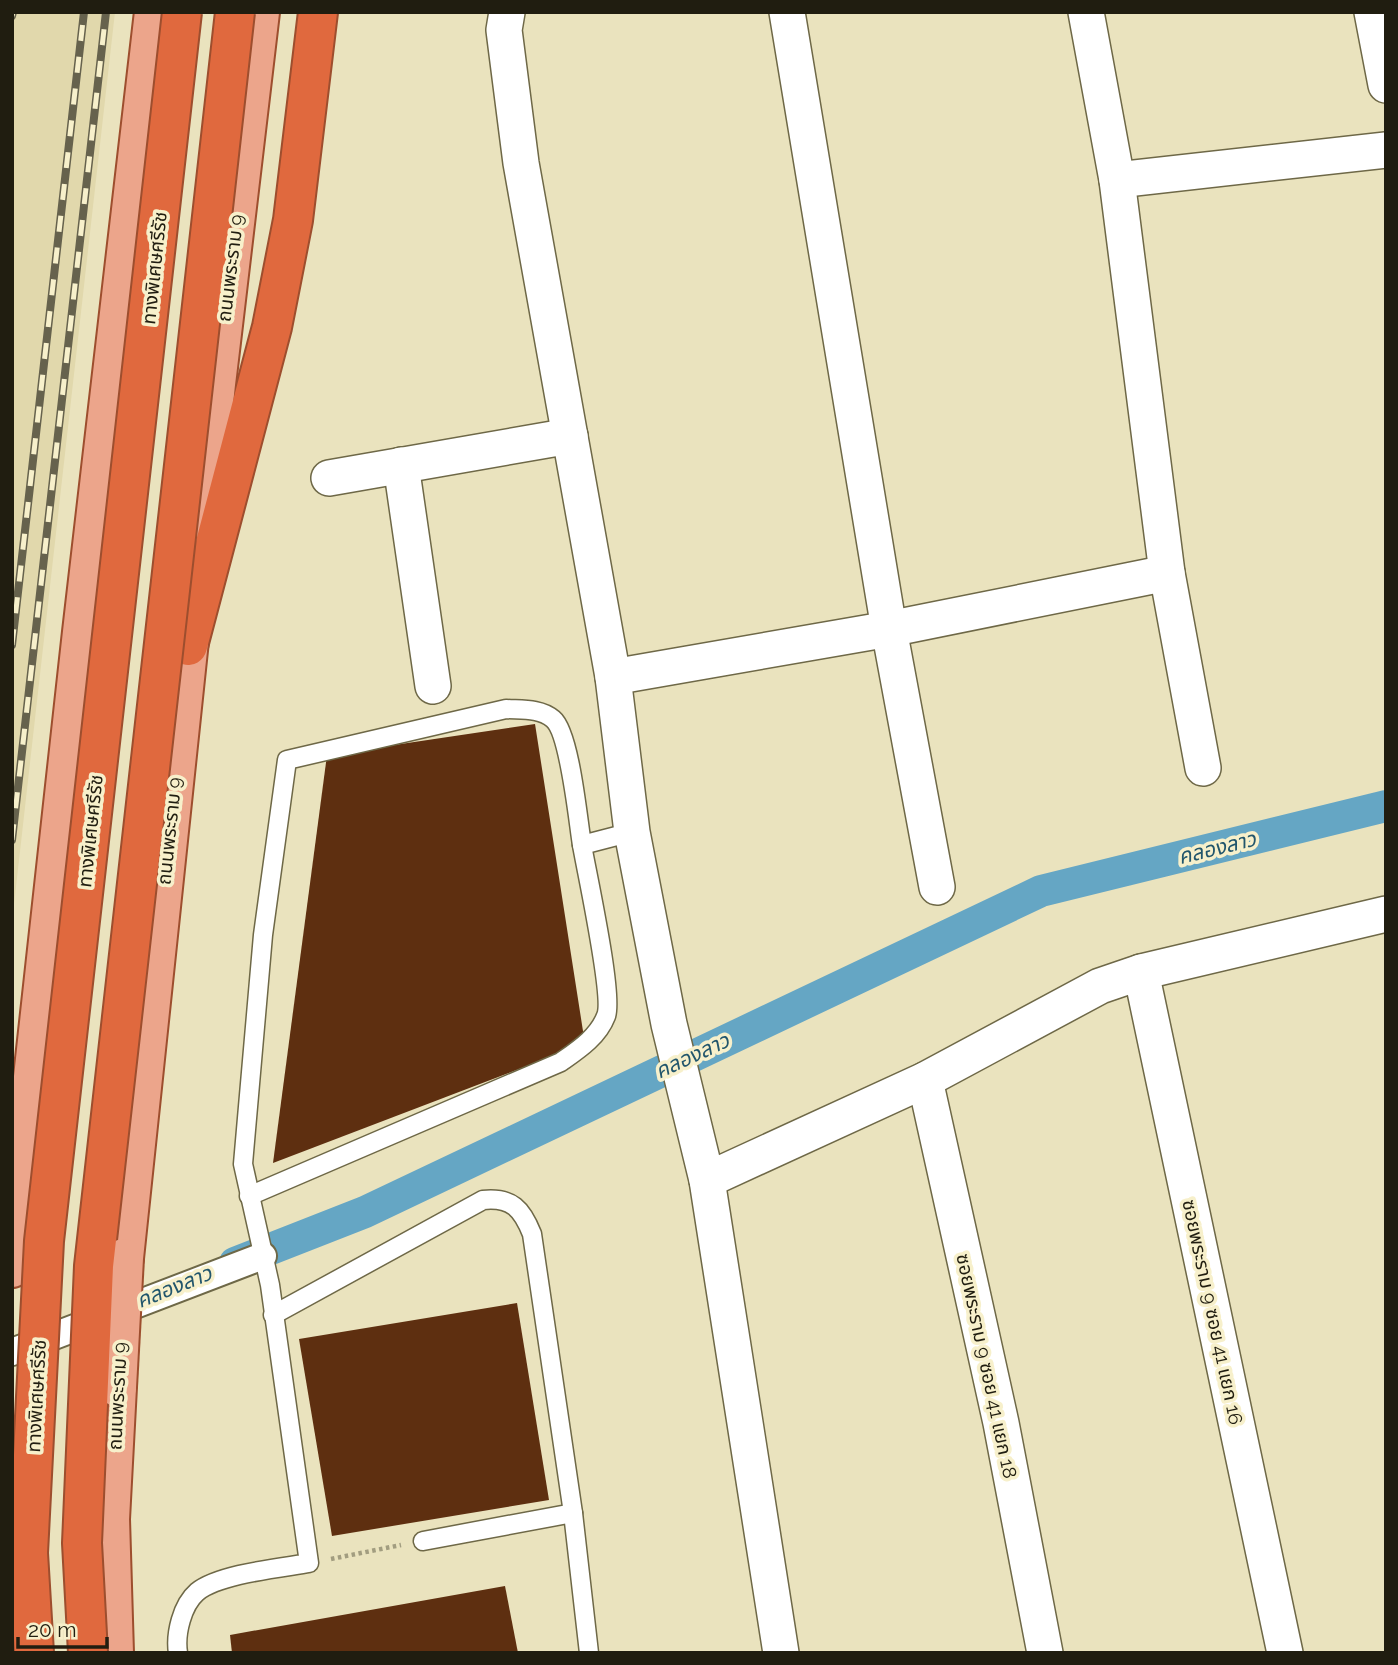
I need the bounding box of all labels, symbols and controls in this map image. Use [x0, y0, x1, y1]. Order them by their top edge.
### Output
street label: ทางพิเศษศรีรัช [137, 211, 171, 325]
street label: ถนนพระราม 9 [212, 213, 248, 323]
street label: ทางพิเศษศรีรัช [73, 774, 107, 888]
street label: ถนนพระราม 9 [152, 776, 186, 886]
water label: คลองลาว [1175, 826, 1259, 869]
water label: คลองลาว [651, 1027, 733, 1084]
street label: ซอยพระราม 9 ซอย 41 แยก 16 [1178, 1198, 1248, 1426]
street label: ซอยพระราม 9 ซอย 41 แยก 18 [952, 1252, 1022, 1480]
water label: คลองลาว [132, 1260, 216, 1313]
street label: ทางพิเศษศรีรัช [22, 1339, 50, 1453]
street label: ถนนพระราม 9 [103, 1341, 131, 1451]
scale bar [18, 1606, 107, 1650]
text: 20 m [28, 1617, 76, 1642]

